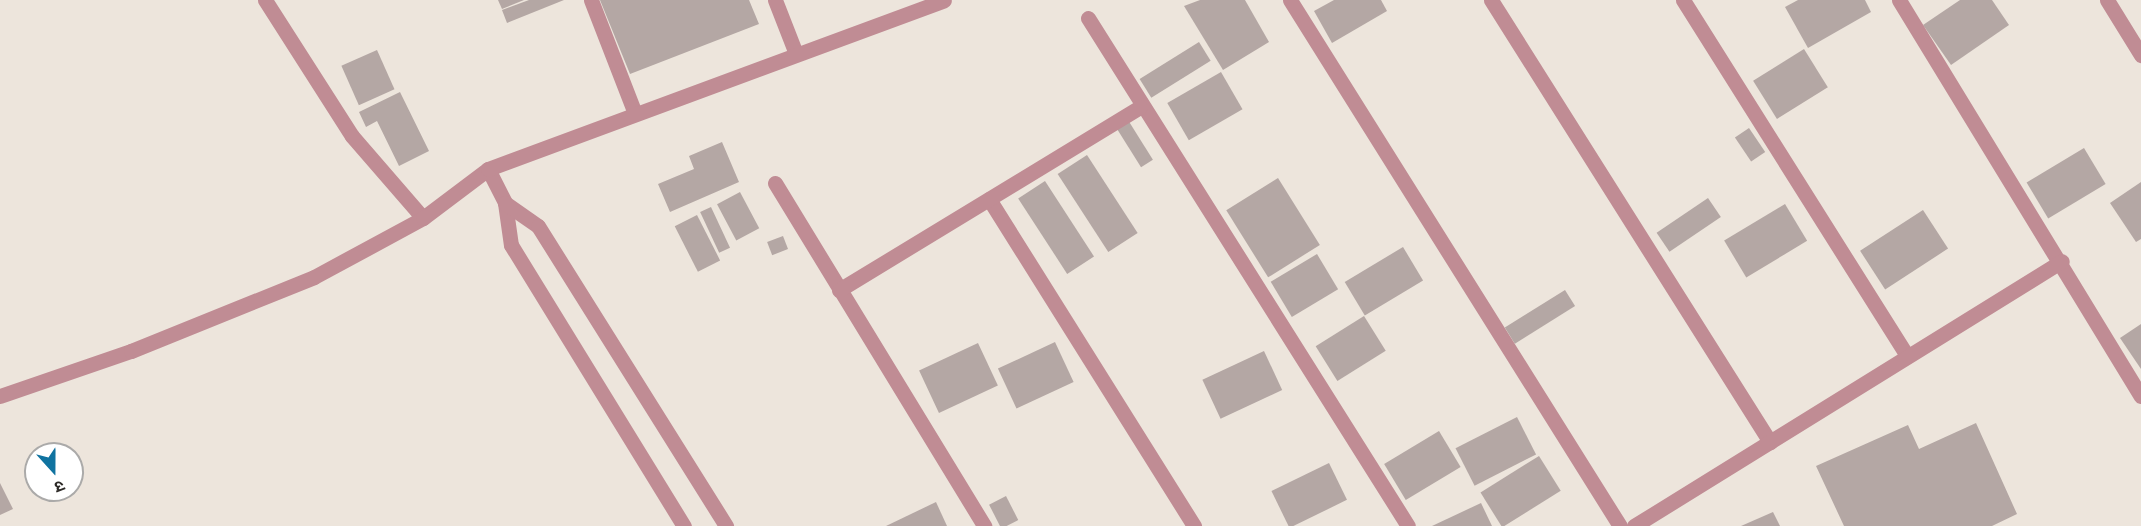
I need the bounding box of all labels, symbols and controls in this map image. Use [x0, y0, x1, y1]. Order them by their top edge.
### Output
north arrow [24, 442, 84, 502]
text: उ [52, 476, 68, 498]

